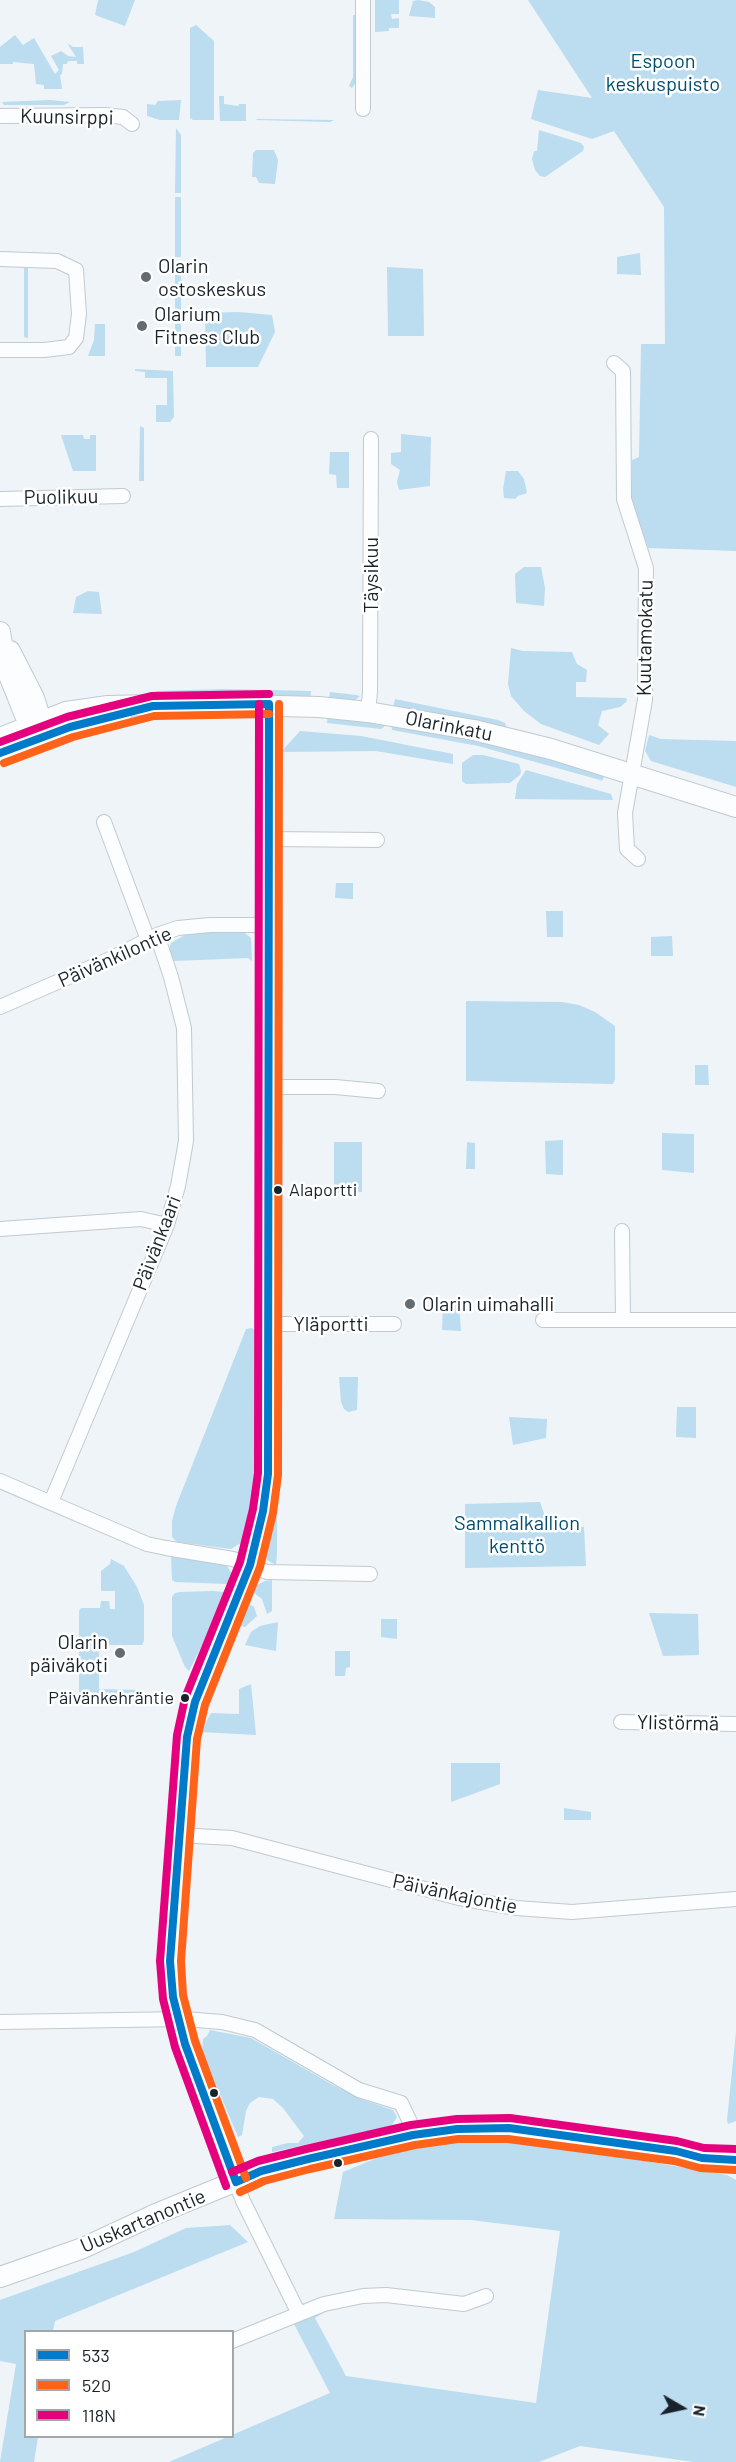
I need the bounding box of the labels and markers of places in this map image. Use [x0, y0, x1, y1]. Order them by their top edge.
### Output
place label: Olarin ostoskeskus [158, 254, 266, 301]
marker: Olarin ostoskeskus [139, 270, 153, 284]
place label: Olarium Fitness Club [154, 302, 260, 349]
marker: Olarium Fitness Club [135, 319, 149, 333]
place label: Alaportti [289, 1179, 357, 1201]
marker: Alaportti [272, 1184, 284, 1196]
place label: Olarin uimahalli [422, 1292, 554, 1316]
marker: Olarin uimahalli [403, 1297, 417, 1311]
place label: Olarin päiväkoti [29, 1630, 108, 1677]
marker: Olarin päiväkoti [113, 1646, 127, 1660]
place label: Päivänkehräntie [48, 1687, 174, 1709]
marker: Päivänkehräntie [179, 1692, 191, 1704]
unlabelled marker [208, 2087, 220, 2099]
unlabelled marker [332, 2157, 344, 2169]

